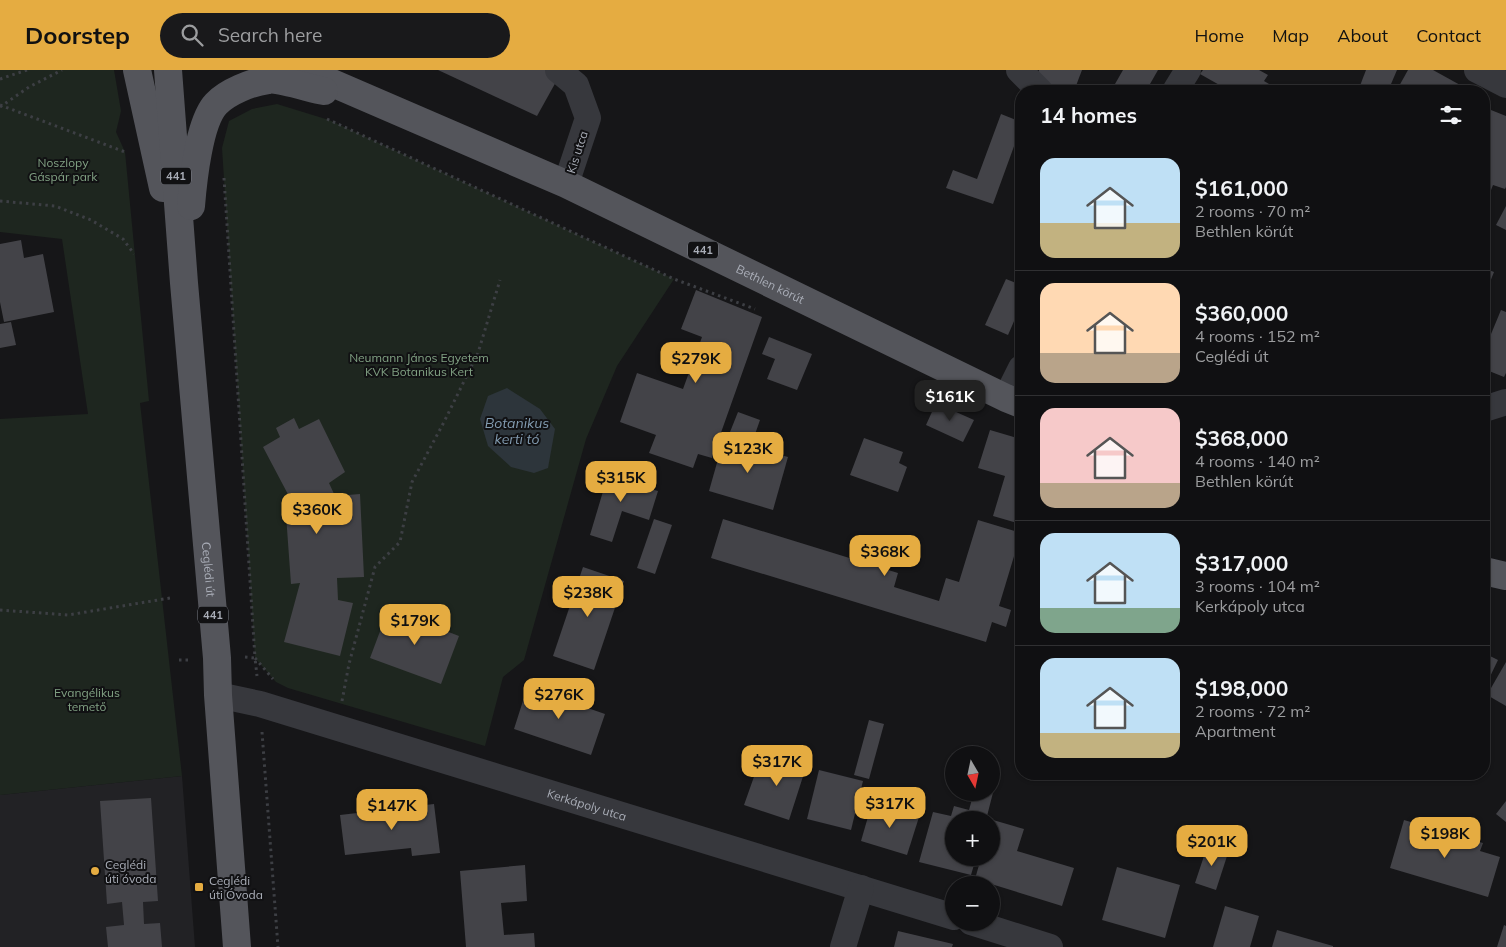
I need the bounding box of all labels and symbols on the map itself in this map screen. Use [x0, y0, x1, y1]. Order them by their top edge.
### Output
street label: Kis utca [563, 129, 591, 175]
park label: Noszlopy Gáspár park [29, 155, 98, 184]
road number: 441 [161, 168, 191, 184]
road number: 441 [688, 242, 718, 258]
street label: Bethlen körút [734, 261, 807, 306]
pin: $279K [661, 342, 731, 384]
park label: Neumann János Egyetem KVK Botanikus Kert [349, 350, 489, 379]
pin: $161K [915, 380, 985, 422]
water label: Botanikus kerti tó [485, 414, 549, 448]
pin: $123K [713, 432, 783, 474]
pin: $315K [586, 460, 656, 503]
pin: $360K [282, 492, 352, 535]
pin: $368K [850, 534, 920, 577]
street label: Ceglédi út [199, 541, 219, 598]
pin: $238K [553, 576, 623, 618]
pin: $179K [380, 604, 450, 646]
road number: 441 [198, 606, 228, 624]
pin: $276K [524, 678, 594, 720]
park label: Evangélikus temető [54, 685, 120, 714]
pin: $317K [742, 744, 812, 787]
north arrow [945, 746, 1000, 801]
street label: Kerkápoly utca [545, 785, 629, 824]
pin: $317K [855, 786, 925, 829]
pin: $147K [357, 788, 427, 831]
pin: $198K [1410, 816, 1480, 859]
pin: $201K [1177, 824, 1247, 867]
place label: Ceglédi úti óvoda [105, 857, 156, 886]
marker: Ceglédi úti óvoda [89, 865, 101, 877]
place label: Ceglédi úti Óvoda [209, 873, 263, 902]
marker: Ceglédi úti Óvoda [193, 881, 205, 893]

